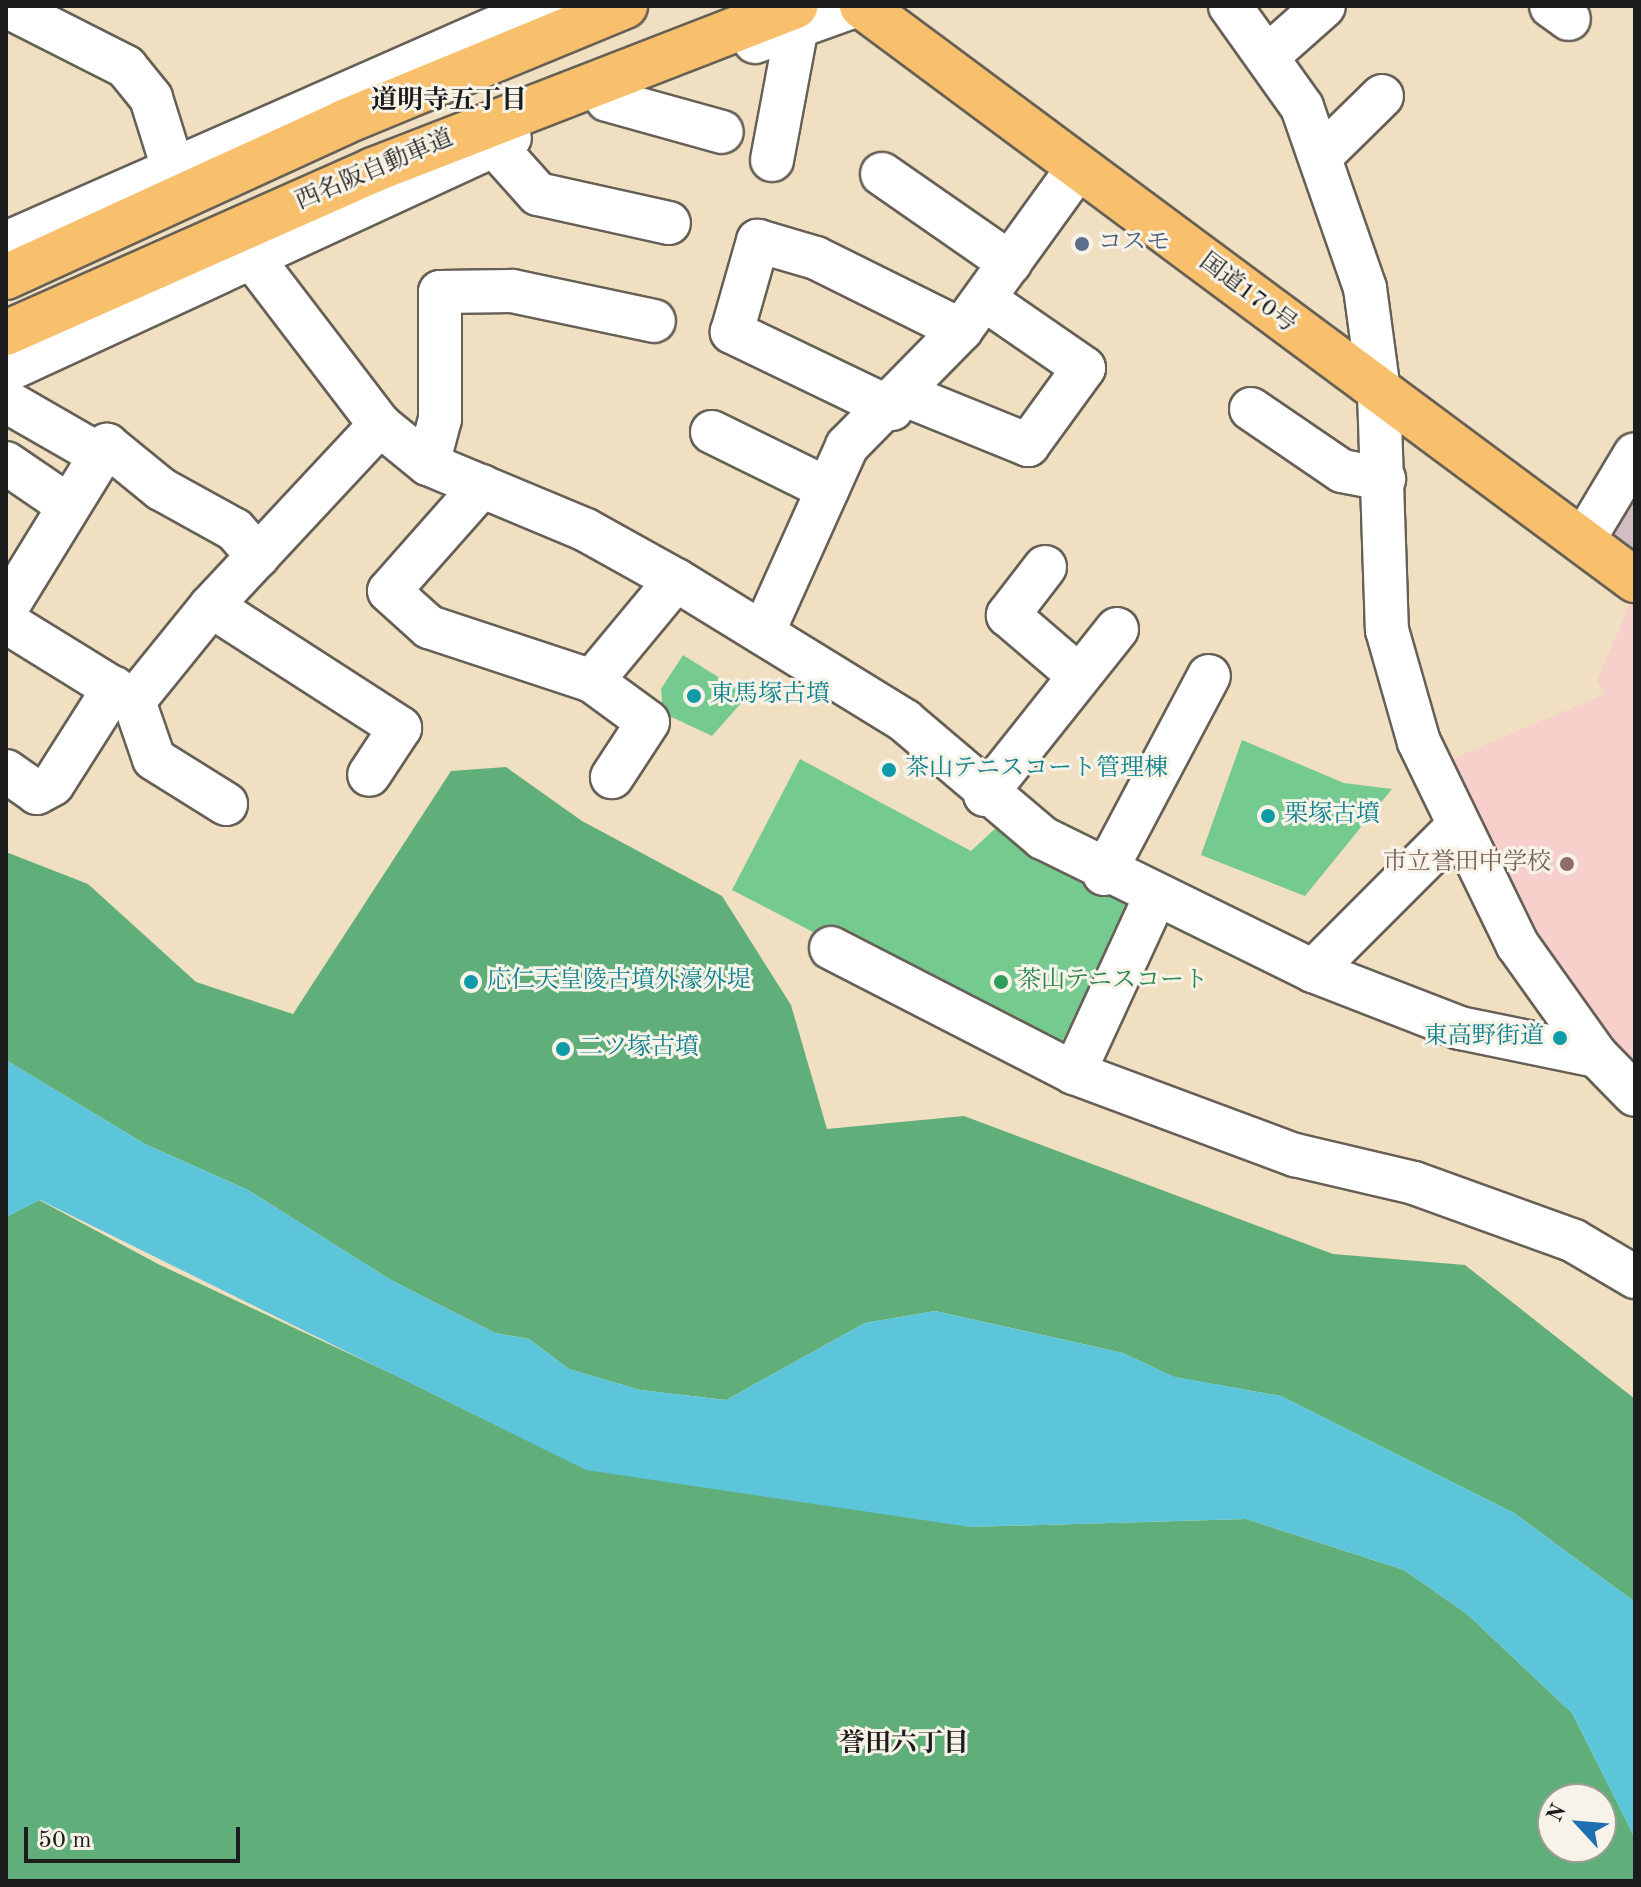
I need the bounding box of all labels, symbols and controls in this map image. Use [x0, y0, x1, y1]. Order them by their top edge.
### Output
district label: 道明寺五丁目 [371, 86, 527, 118]
street label: 西名阪自動車道 [292, 125, 458, 217]
place label: コスモ [1098, 230, 1170, 258]
marker: コスモ [1073, 235, 1091, 253]
street label: 国道170号 [1193, 248, 1301, 340]
place label: 東馬塚古墳 [710, 682, 830, 710]
marker: 東馬塚古墳 [685, 687, 703, 705]
place label: 茶山テニスコート管理棟 [905, 756, 1169, 784]
marker: 茶山テニスコート管理棟 [880, 761, 898, 779]
place label: 栗塚古墳 [1284, 802, 1380, 830]
marker: 栗塚古墳 [1259, 807, 1277, 825]
place label: 市立誉田中学校 [1383, 850, 1551, 878]
marker: 市立誉田中学校 [1558, 855, 1576, 873]
place label: 応仁天皇陵古墳外濠外堤 [487, 968, 751, 996]
place label: 茶山テニスコート [1017, 968, 1209, 996]
marker: 応仁天皇陵古墳外濠外堤 [462, 973, 480, 991]
marker: 茶山テニスコート [992, 973, 1010, 991]
place label: 東高野街道 [1424, 1024, 1544, 1052]
marker: 東高野街道 [1551, 1029, 1569, 1047]
place label: 二ツ塚古墳 [579, 1035, 699, 1063]
marker: 二ツ塚古墳 [554, 1040, 572, 1058]
district label: 誉田六丁目 [839, 1729, 969, 1761]
north arrow [1537, 1783, 1617, 1863]
text: N [1544, 1801, 1571, 1826]
scale bar [28, 1811, 244, 1861]
text: 50 m [38, 1829, 92, 1853]

